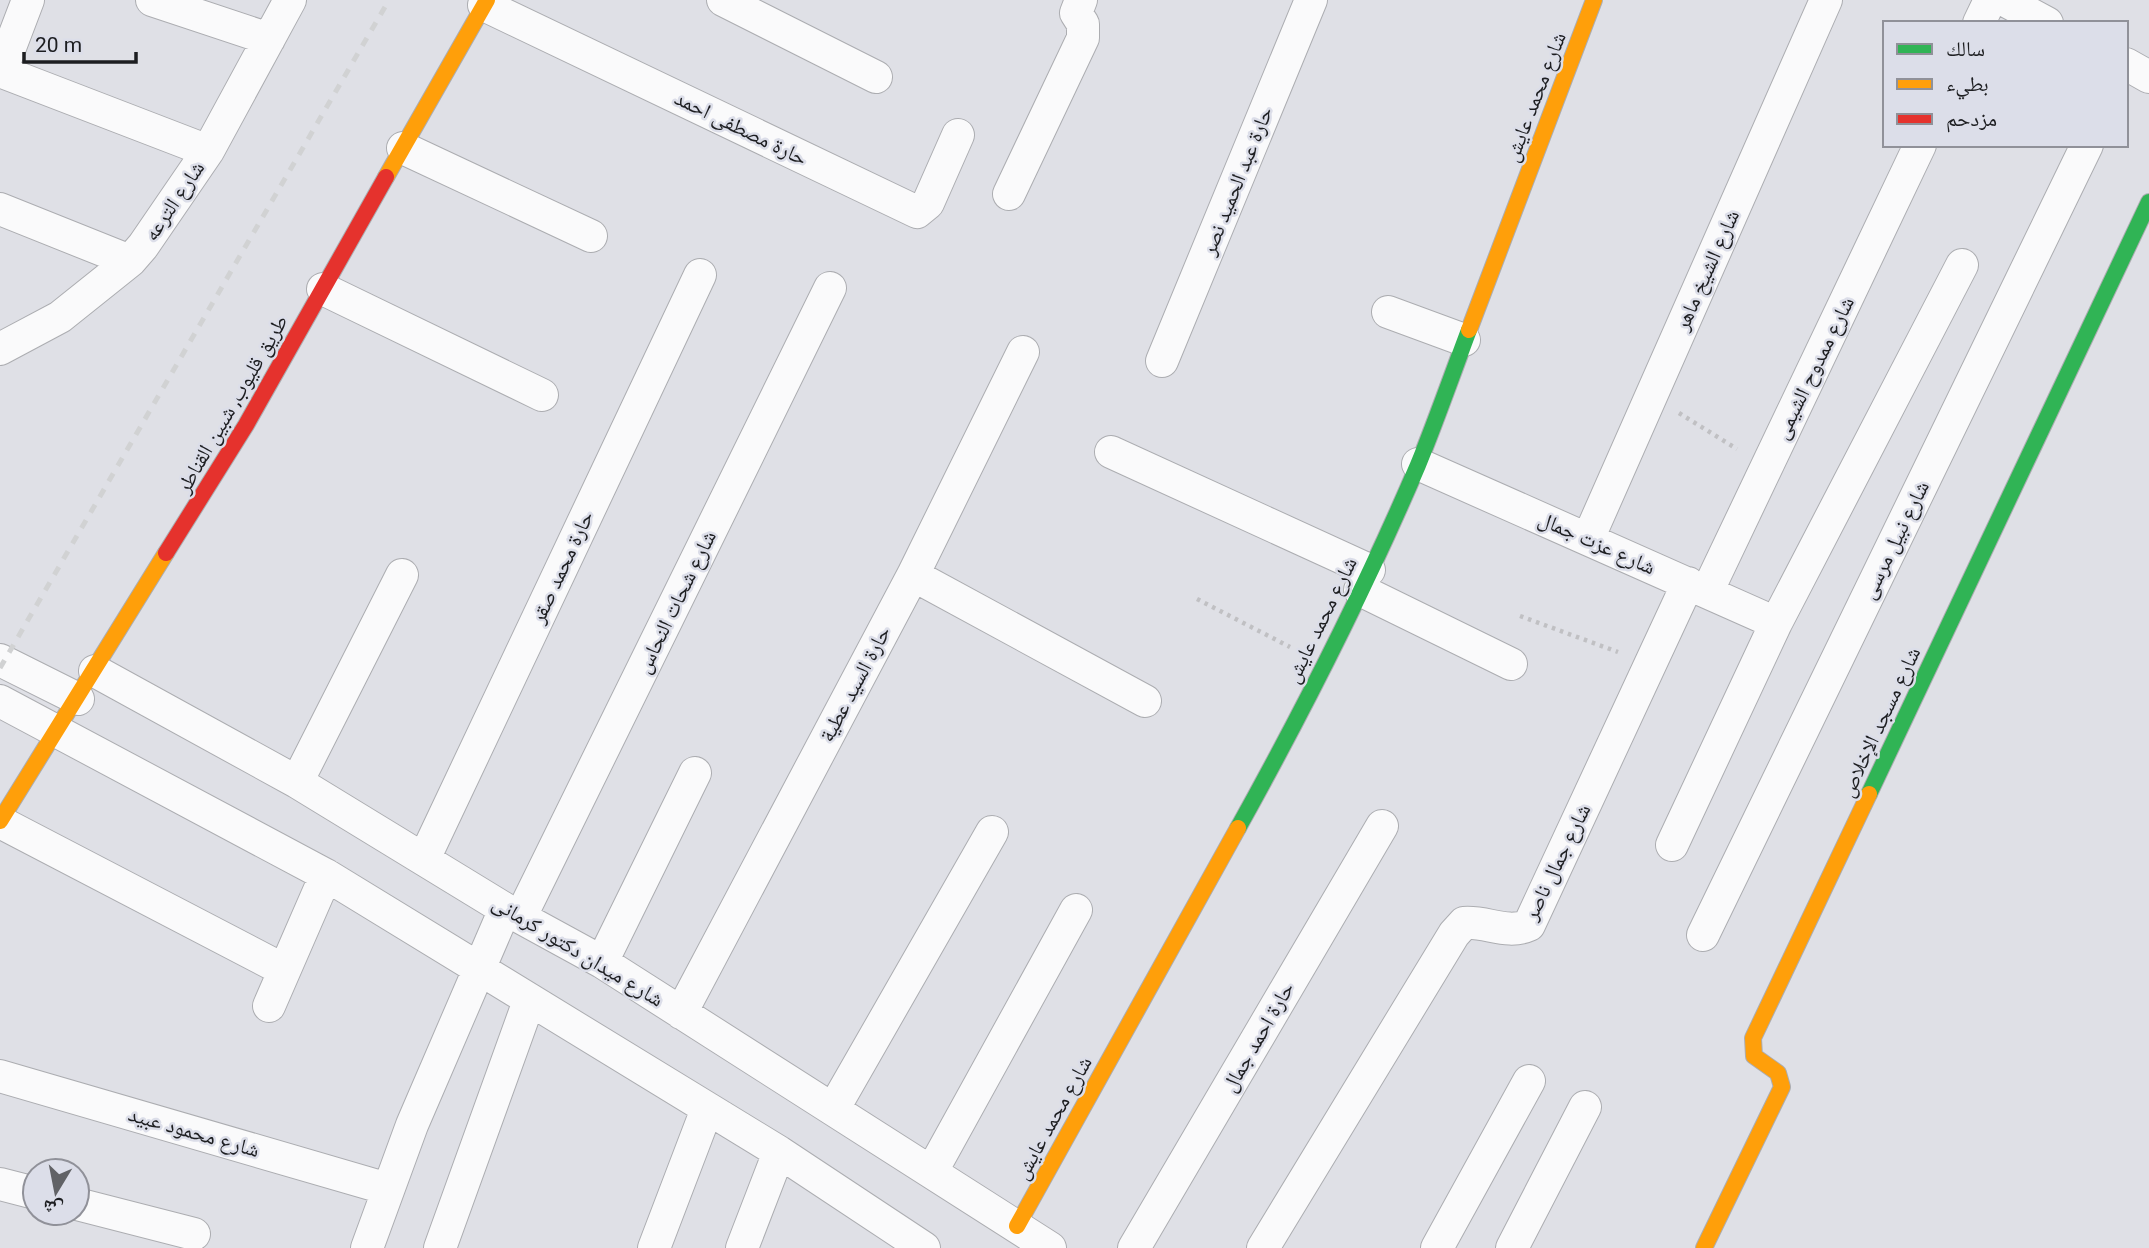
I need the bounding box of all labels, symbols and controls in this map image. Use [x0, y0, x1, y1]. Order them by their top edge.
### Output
scale bar [24, 21, 136, 65]
legend [1883, 21, 2128, 147]
street label: شارع محمد عايش [1499, 29, 1572, 166]
text: 20 m [35, 33, 82, 57]
text: سالك [1946, 37, 1985, 61]
text: بطيء [1946, 72, 1989, 100]
street label: حارة مصطفى احمد [670, 86, 811, 171]
street label: حارة عبد الحميد نصر [1196, 103, 1278, 260]
text: مزدحم [1946, 107, 1997, 133]
street label: شارع الترعه [139, 157, 210, 246]
street label: شارع الشيخ ماهر [1669, 206, 1745, 335]
street label: شارع ممدوح الشيمى [1769, 293, 1860, 444]
street label: طريق قليوب, شبين القناطر [171, 311, 294, 499]
street label: شارع نبيل مرسى [1856, 477, 1935, 603]
street label: حارة محمد صقر [525, 507, 598, 628]
street label: شارع عزت جمال [1534, 507, 1659, 580]
street label: شارع شحات النحاس [631, 527, 722, 678]
street label: شارع محمد عايش [1280, 553, 1363, 687]
street label: حارة السيد عطية [814, 622, 896, 746]
street label: شارع مسجد الإخلاص [1835, 643, 1926, 801]
street label: شارع جمال ناصر [1518, 800, 1596, 925]
street label: شارع ميدان دكتور كرمانى [488, 890, 668, 1012]
street label: حارة احمد جمال [1217, 978, 1299, 1096]
street label: شارع محمد عايش [1009, 1052, 1098, 1184]
street label: شارع محمود عبيد [125, 1102, 262, 1163]
north arrow [21, 1157, 91, 1227]
text: ش [41, 1195, 65, 1221]

